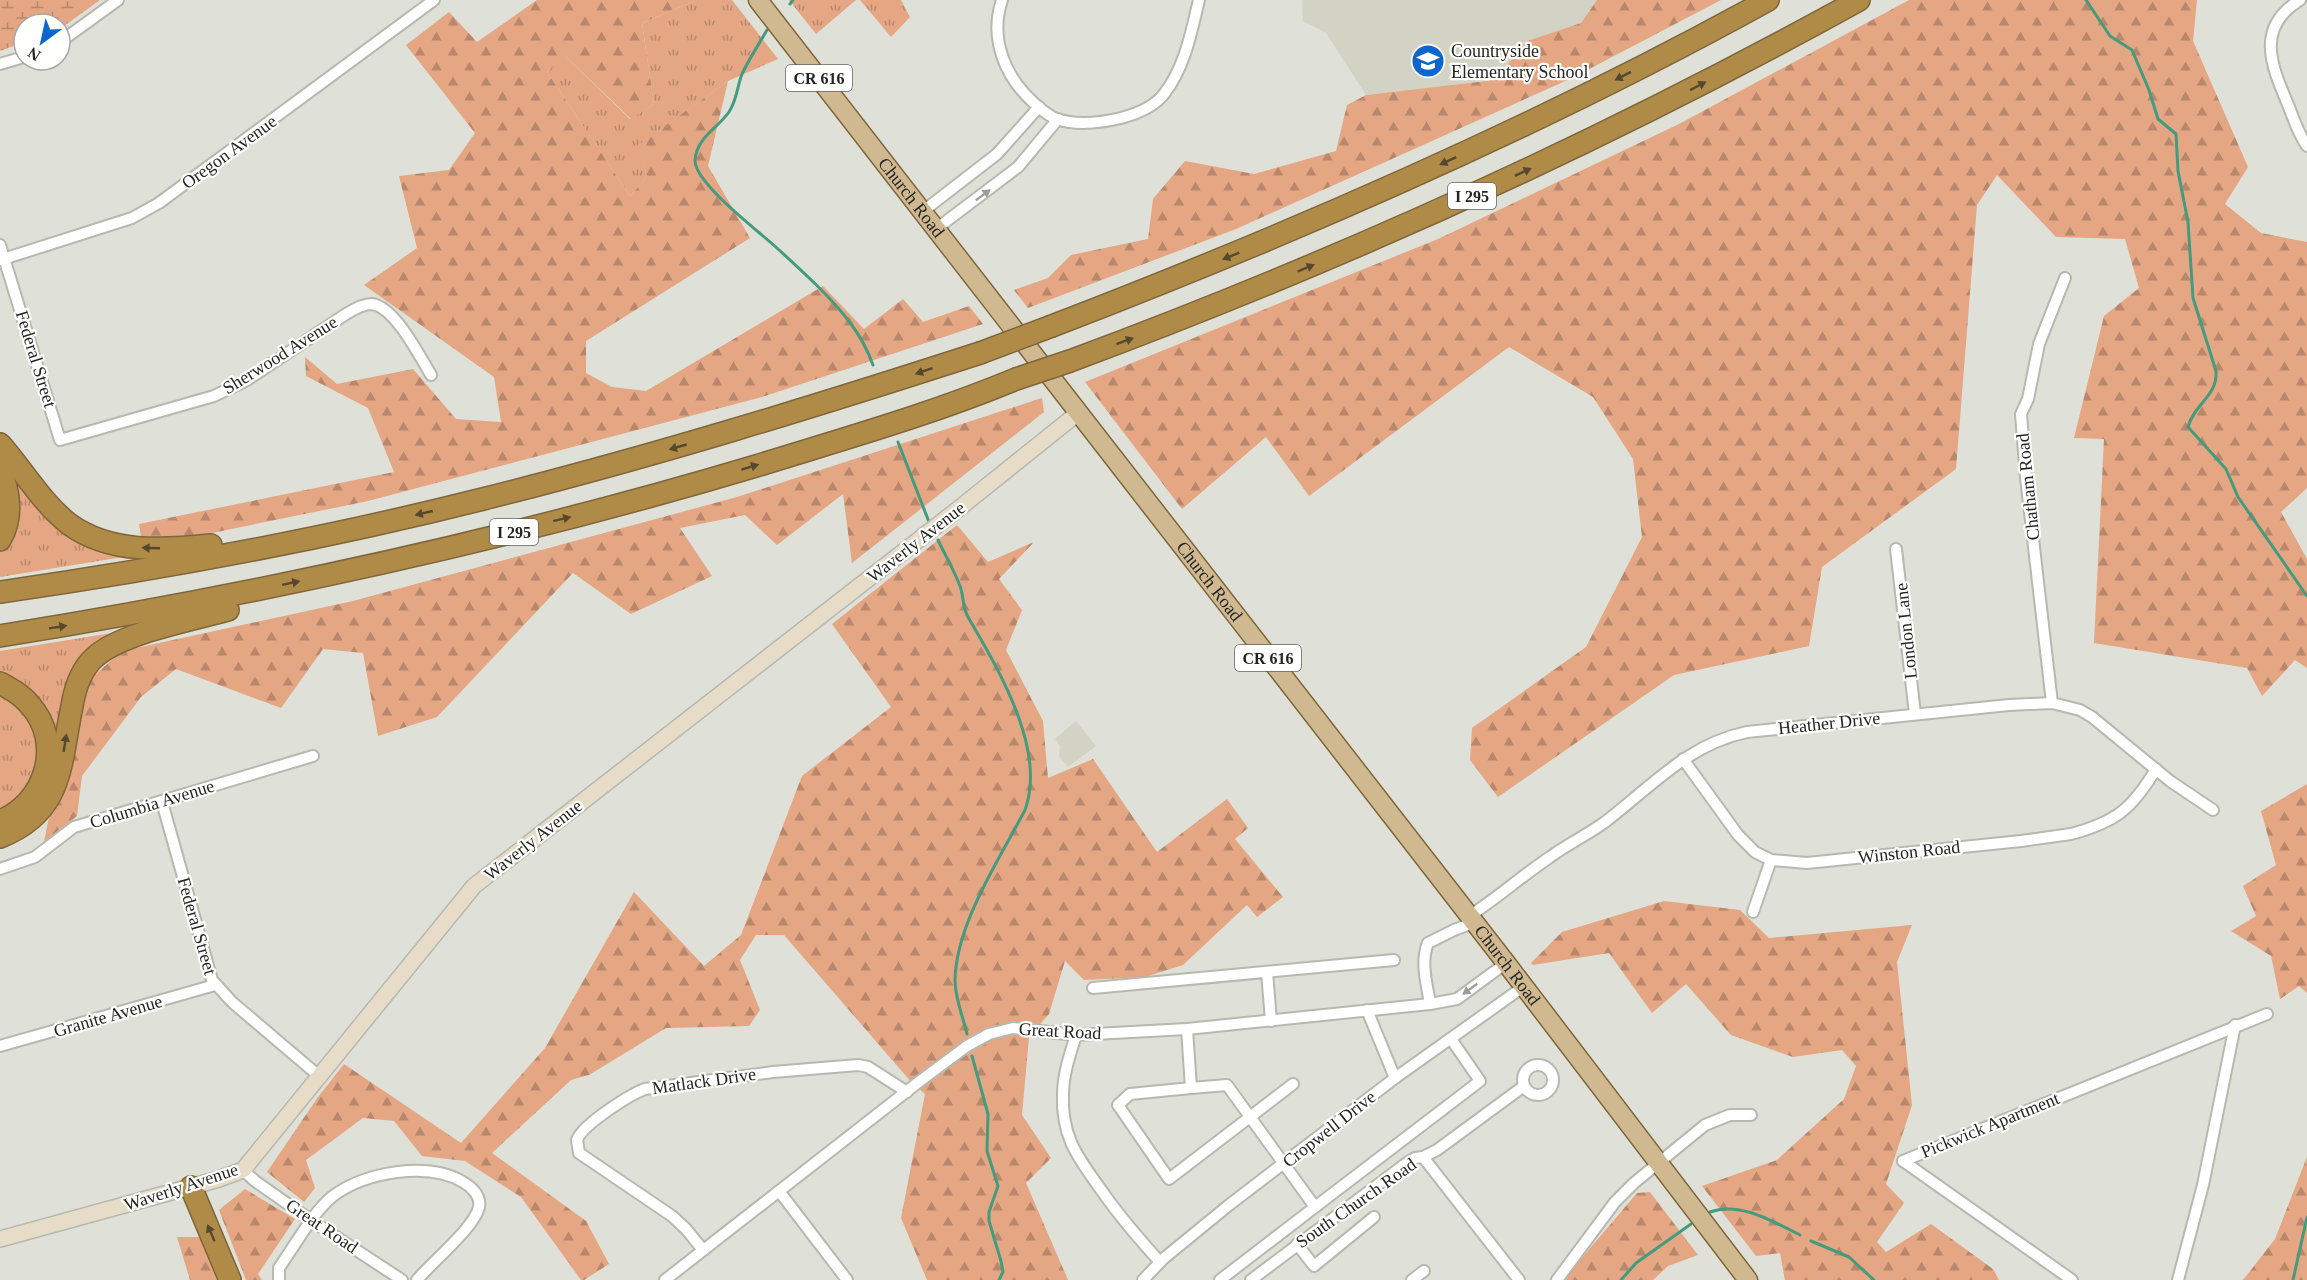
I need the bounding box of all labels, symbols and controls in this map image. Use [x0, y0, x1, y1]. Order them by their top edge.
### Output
north arrow [12, 12, 72, 72]
place label: Countryside Elementary School [1451, 41, 1588, 82]
school or university icon: Countryside Elementary School [1410, 43, 1446, 79]
text: N [24, 44, 44, 64]
road number: CR 616 [786, 65, 852, 91]
one-way arrow [1615, 71, 1632, 81]
one-way arrow [1689, 81, 1706, 91]
street label: Oregon Avenue [178, 111, 280, 193]
street label: Church Road [874, 154, 949, 241]
one-way arrow [1438, 156, 1456, 166]
one-way arrow [1514, 168, 1531, 177]
road number: I 295 [1448, 183, 1496, 209]
one-way arrow [975, 188, 991, 201]
one-way arrow [1222, 252, 1240, 261]
one-way arrow [1298, 264, 1315, 273]
street label: Federal Street [12, 308, 60, 410]
street label: Sherwood Avenue [219, 312, 341, 398]
one-way arrow [1116, 335, 1134, 345]
one-way arrow [915, 367, 933, 376]
street label: Chatham Road [2012, 433, 2044, 541]
one-way arrow [669, 443, 687, 452]
one-way arrow [741, 462, 759, 471]
street label: Waverly Avenue [863, 498, 969, 586]
one-way arrow [414, 509, 433, 519]
one-way arrow [553, 514, 571, 524]
road number: I 295 [490, 519, 538, 545]
street label: Church Road [1172, 537, 1247, 625]
one-way arrow [141, 544, 160, 553]
one-way arrow [281, 578, 300, 588]
street label: London Lane [1891, 582, 1921, 680]
one-way arrow [48, 622, 67, 631]
road number: CR 616 [1235, 645, 1301, 671]
street label: Heather Drive [1777, 708, 1881, 738]
one-way arrow [61, 734, 70, 753]
street label: Columbia Avenue [87, 776, 217, 832]
street label: Waverly Avenue [480, 796, 586, 884]
street label: Winston Road [1857, 837, 1961, 867]
street label: Federal Street [174, 875, 220, 977]
street label: Church Road [1470, 921, 1545, 1009]
one-way arrow [1463, 983, 1479, 995]
street label: Granite Avenue [51, 991, 165, 1041]
street label: Great Road [1018, 1019, 1102, 1043]
street label: Matlack Drive [651, 1064, 757, 1098]
street label: Cropwell Drive [1279, 1086, 1379, 1172]
street label: Pickwick Apartment [1918, 1088, 2062, 1162]
street label: South Church Road [1292, 1154, 1420, 1252]
street label: Waverly Avenue [121, 1159, 241, 1215]
street label: Great Road [282, 1195, 362, 1257]
one-way arrow [206, 1224, 216, 1242]

